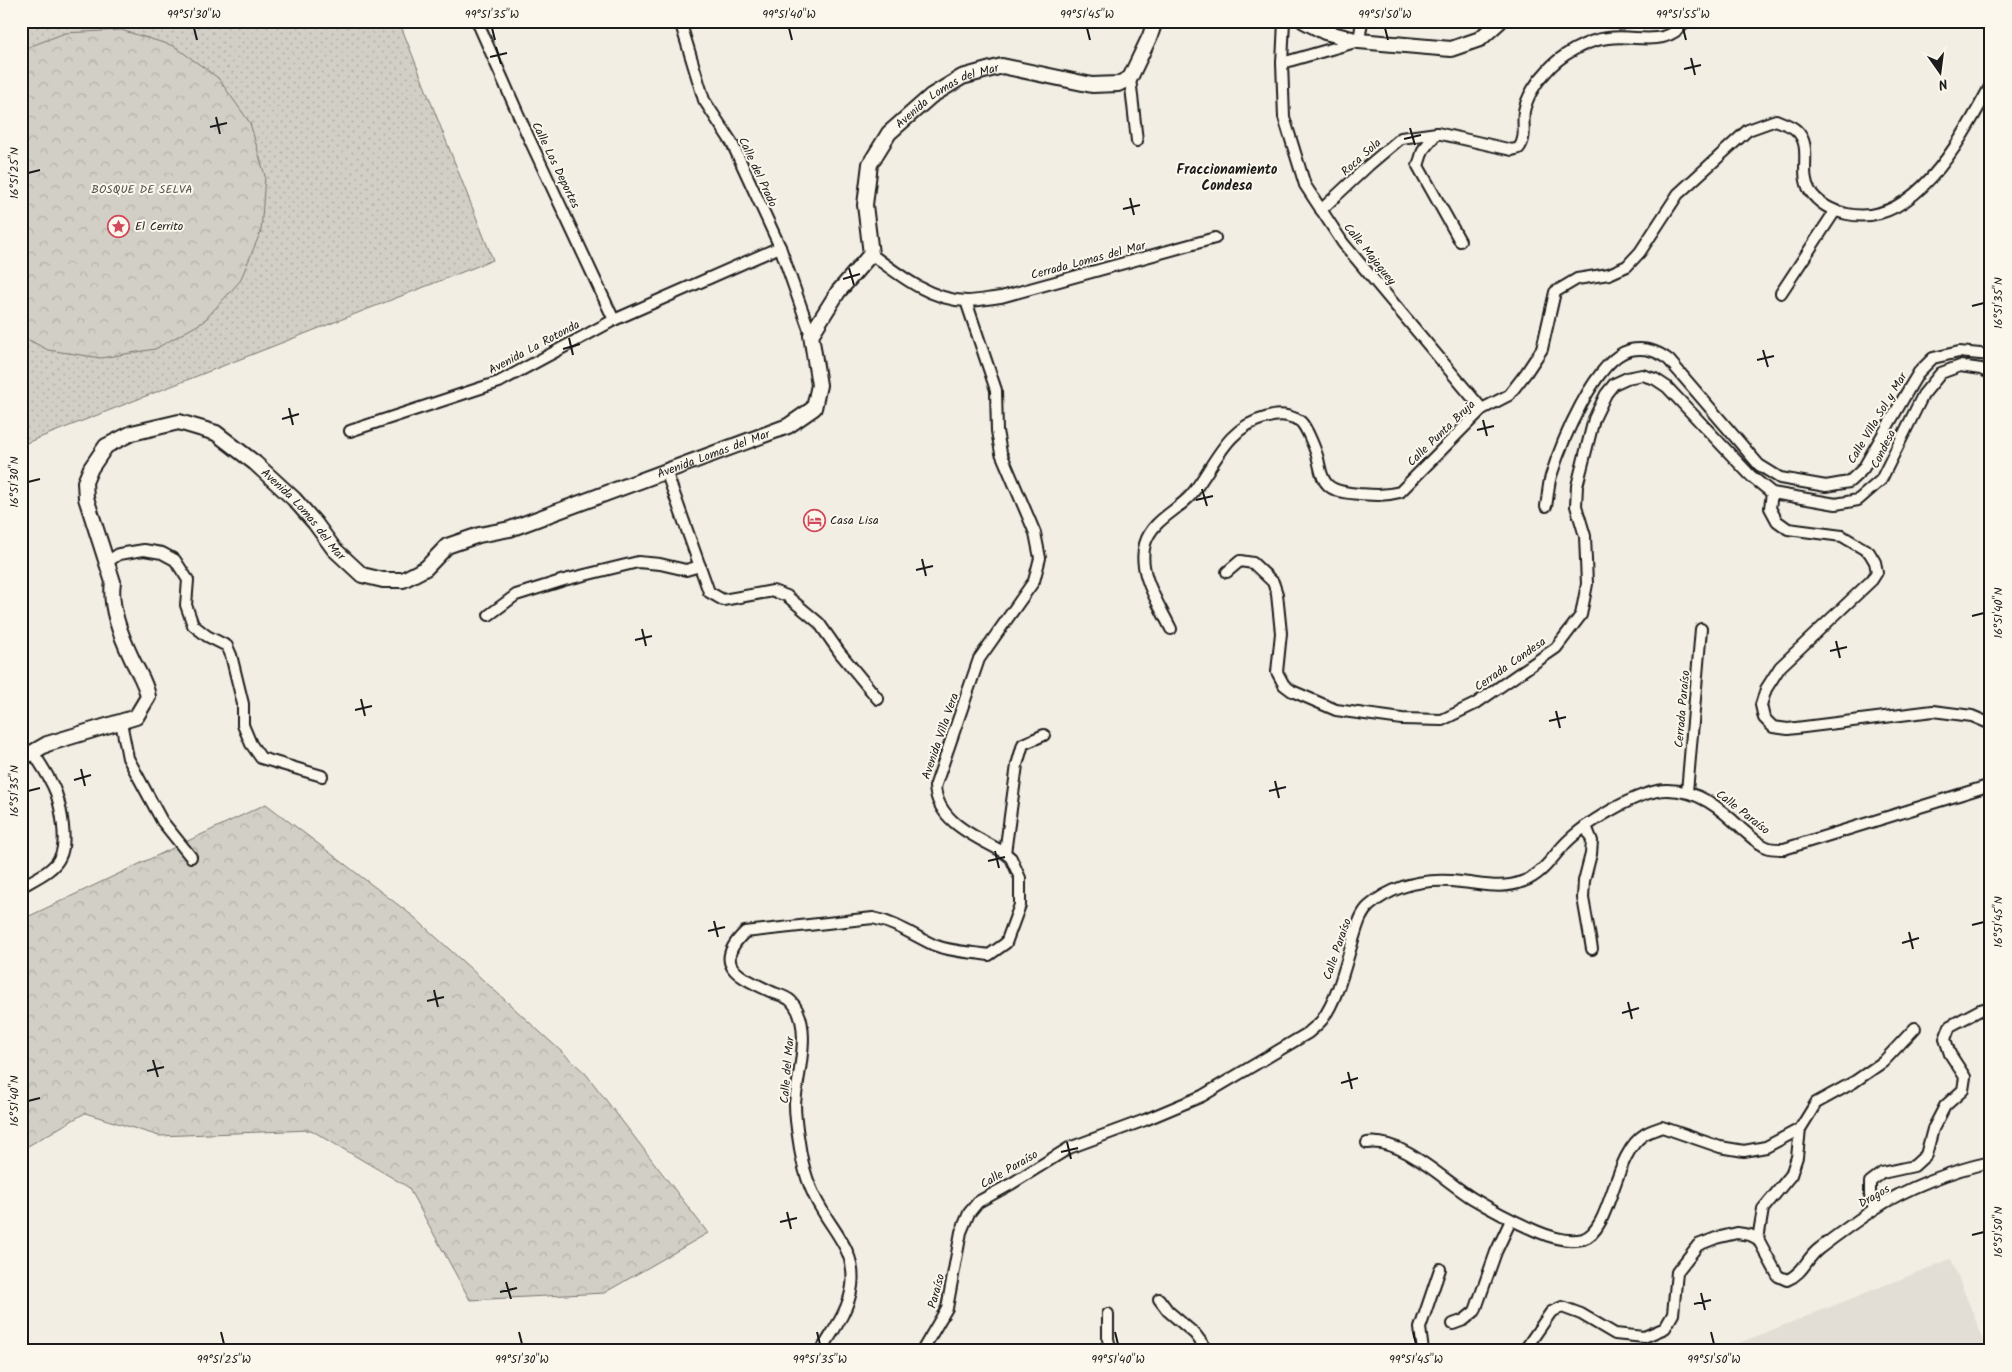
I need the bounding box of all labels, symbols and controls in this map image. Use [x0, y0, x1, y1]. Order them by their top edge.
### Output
text: 99°51'30"W [167, 5, 221, 24]
text: 99°51'35"W [465, 5, 519, 24]
text: 99°51'40"W [762, 5, 816, 24]
text: 99°51'45"W [1060, 5, 1114, 24]
text: 99°51'50"W [1358, 5, 1412, 24]
text: 99°51'55"W [1656, 5, 1710, 24]
north arrow [1914, 48, 1964, 98]
street label: Avenida Lomas del Mar [891, 58, 1002, 133]
text: N [1936, 72, 1950, 95]
street label: Calle Los Deportes [526, 119, 585, 212]
street label: Calle del Prado [733, 134, 782, 210]
street label: Roca Sola [1337, 134, 1386, 181]
text: 16°51'25"N [5, 147, 24, 199]
district label: Fraccionamiento Condesa [1177, 159, 1278, 197]
park label: BOSQUE DE SELVA [91, 180, 193, 199]
place icon: El Cerrito [107, 214, 131, 238]
place label: El Cerrito [135, 217, 183, 236]
street label: Calle Majaguey [1339, 219, 1401, 290]
street label: Cerrada Lomas del Mar [1029, 236, 1149, 285]
text: 16°51'35"N [1989, 277, 2008, 329]
street label: Avenida La Rotonda [485, 315, 584, 380]
street label: Calle Villa Sol y Mar [1843, 368, 1913, 468]
street label: Calle Punta Bruja [1403, 395, 1480, 471]
street label: Avenida Lomas del Mar [654, 424, 773, 484]
street label: Condesa [1866, 426, 1901, 472]
text: 16°51'30"N [5, 456, 24, 508]
street label: Avenida Lomas del Mar [256, 464, 350, 566]
hotel icon: Casa Lisa [802, 508, 826, 532]
place label: Casa Lisa [830, 511, 879, 530]
text: 16°51'40"N [1989, 587, 2008, 639]
street label: Cerrada Condesa [1471, 632, 1550, 696]
street label: Cerrada Paraíso [1670, 669, 1695, 749]
street label: Avenida Villa Vera [917, 690, 964, 782]
text: 16°51'35"N [5, 765, 24, 817]
street label: Calle Paraíso [1712, 785, 1774, 840]
text: 16°51'45"N [1989, 896, 2008, 948]
street label: Calle Paraíso [1318, 916, 1357, 983]
street label: Calle del Mar [775, 1035, 800, 1104]
text: 16°51'40"N [5, 1075, 24, 1127]
street label: Calle Paraíso [977, 1145, 1042, 1194]
street label: Dragos [1855, 1180, 1894, 1213]
text: 16°51'50"N [1989, 1206, 2008, 1258]
street label: Paraíso [923, 1272, 950, 1311]
text: 99°51'25"W [197, 1350, 251, 1369]
text: 99°51'30"W [495, 1350, 549, 1369]
text: 99°51'35"W [793, 1350, 847, 1369]
text: 99°51'40"W [1091, 1350, 1145, 1369]
text: 99°51'45"W [1389, 1350, 1443, 1369]
text: 99°51'50"W [1687, 1350, 1741, 1369]

